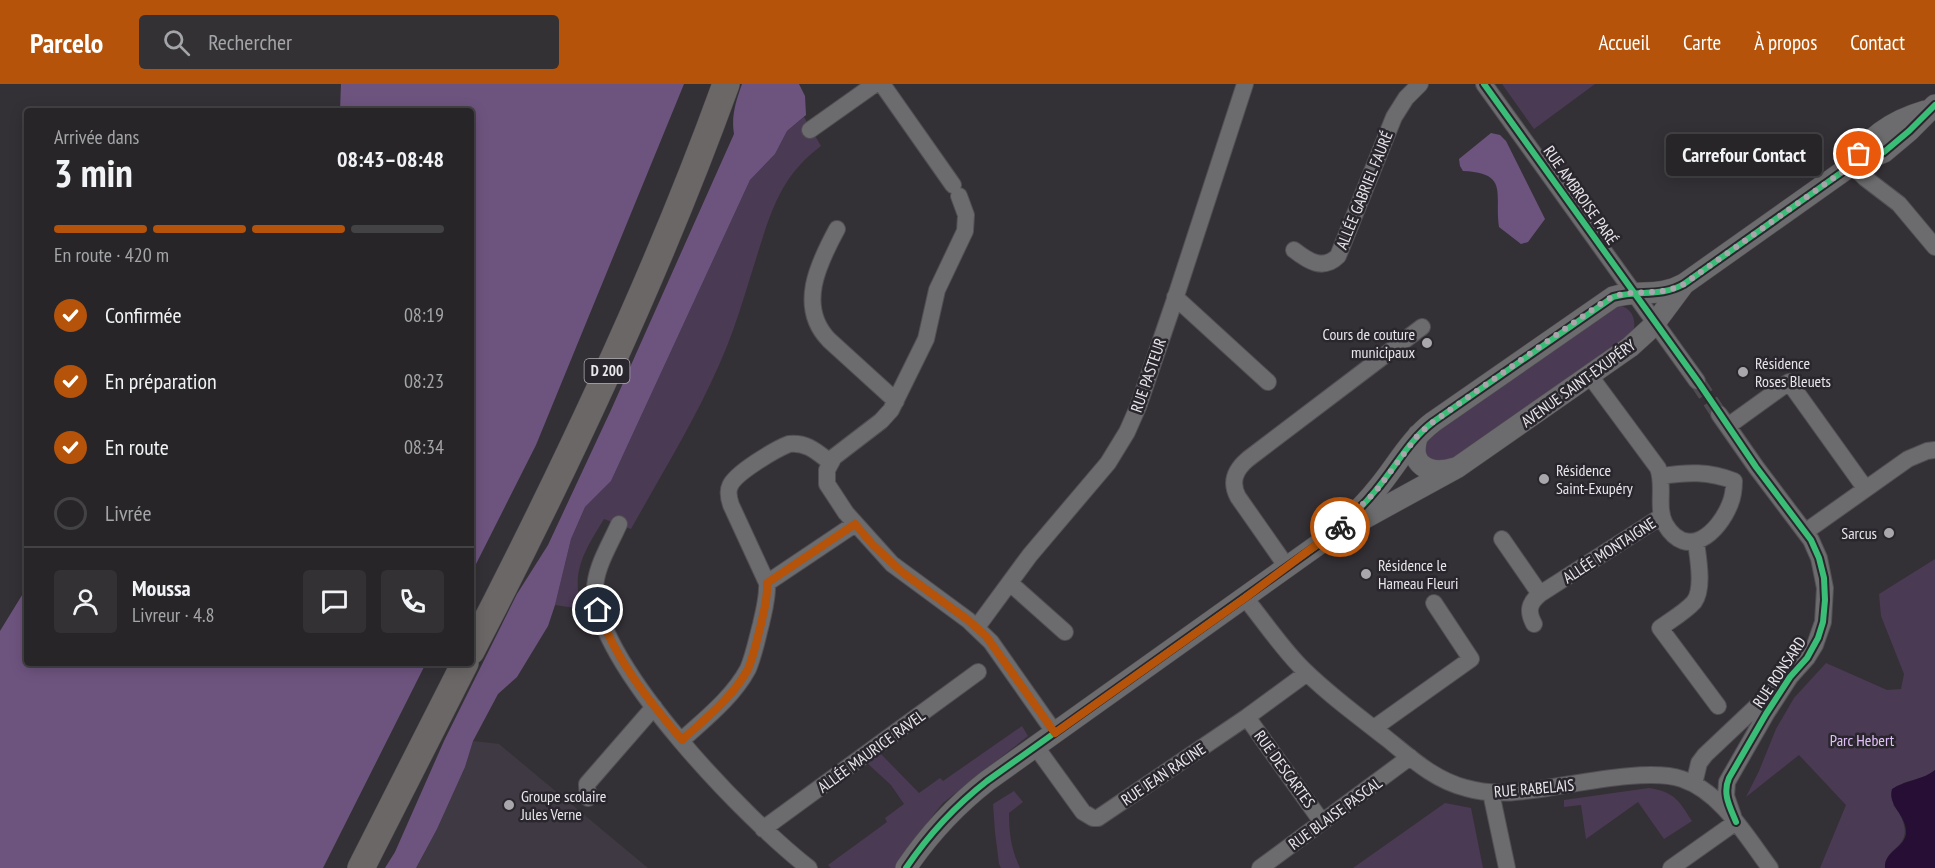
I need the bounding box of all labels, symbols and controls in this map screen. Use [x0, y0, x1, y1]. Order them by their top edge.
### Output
search box [139, 15, 559, 69]
text: Parcelo [30, 24, 103, 61]
icon: search [160, 26, 193, 59]
text: Rechercher [208, 28, 292, 56]
text: Accueil [1598, 29, 1650, 56]
text: Carte [1683, 29, 1721, 56]
text: À propos [1754, 29, 1817, 56]
text: Contact [1850, 29, 1905, 56]
text: Arrivée dans [54, 124, 139, 150]
street label: ALLÉE GABRIEL FAURÉ [1331, 128, 1397, 252]
pin [1833, 128, 1884, 179]
callout: Carrefour Contact [1667, 133, 1823, 175]
icon: bag [1842, 137, 1875, 170]
street label: RUE AMBROISE PARÉ [1539, 142, 1623, 249]
text: Carrefour Contact [1682, 142, 1806, 168]
text: 08:43–08:48 [337, 145, 444, 173]
text: 3 min [54, 147, 133, 198]
text: En route · 420 m [54, 242, 169, 268]
icon: check [54, 299, 87, 332]
text: Confirmée [105, 301, 182, 329]
text: 08:19 [404, 302, 444, 328]
place label: Cours de couture municipaux [1323, 324, 1415, 362]
street label: AVENUE SAINT-EXUPÉRY [1517, 334, 1640, 431]
street label: RUE PASTEUR [1126, 335, 1170, 415]
marker: Cours de couture municipaux [1420, 336, 1434, 350]
place label: Résidence Roses Bleuets [1755, 353, 1831, 391]
road number: D 200 [584, 359, 630, 383]
icon: check [54, 365, 87, 398]
marker: Résidence Roses Bleuets [1736, 365, 1750, 379]
text: En préparation [105, 367, 217, 395]
text: 08:23 [404, 368, 444, 394]
icon: check [54, 431, 87, 464]
text: En route [105, 433, 169, 461]
text: 08:34 [404, 434, 444, 460]
place label: Résidence Saint-Exupéry [1556, 460, 1633, 498]
marker: Résidence Saint-Exupéry [1537, 472, 1551, 486]
courier [1310, 497, 1370, 557]
text: Livrée [105, 499, 151, 527]
icon: bike [1324, 511, 1357, 544]
street label: ALLÉE MONTAIGNE [1559, 513, 1659, 587]
place label: Sarcus [1841, 523, 1877, 543]
marker: Sarcus [1882, 526, 1896, 540]
place label: Résidence le Hameau Fleuri [1378, 555, 1458, 593]
marker: Résidence le Hameau Fleuri [1359, 567, 1373, 581]
button: person [54, 570, 117, 633]
button: chat [303, 570, 366, 633]
button: phone [381, 570, 444, 633]
text: Moussa [132, 574, 191, 602]
pin [572, 584, 623, 635]
icon: home [581, 593, 614, 626]
text: Livreur · 4.8 [132, 602, 215, 628]
street label: RUE RONSARD [1748, 633, 1810, 711]
street label: ALLÉE MAURICE RAVEL [813, 705, 929, 797]
street label: RUE DESCARTES [1250, 726, 1320, 812]
park label: Parc Hebert [1830, 730, 1895, 750]
street label: RUE JEAN RACINE [1117, 738, 1209, 810]
street label: RUE BLAISE PASCAL [1284, 772, 1386, 854]
street label: RUE RABELAIS [1493, 775, 1575, 801]
place label: Groupe scolaire Jules Verne [520, 786, 606, 824]
marker: Groupe scolaire Jules Verne [502, 798, 516, 812]

